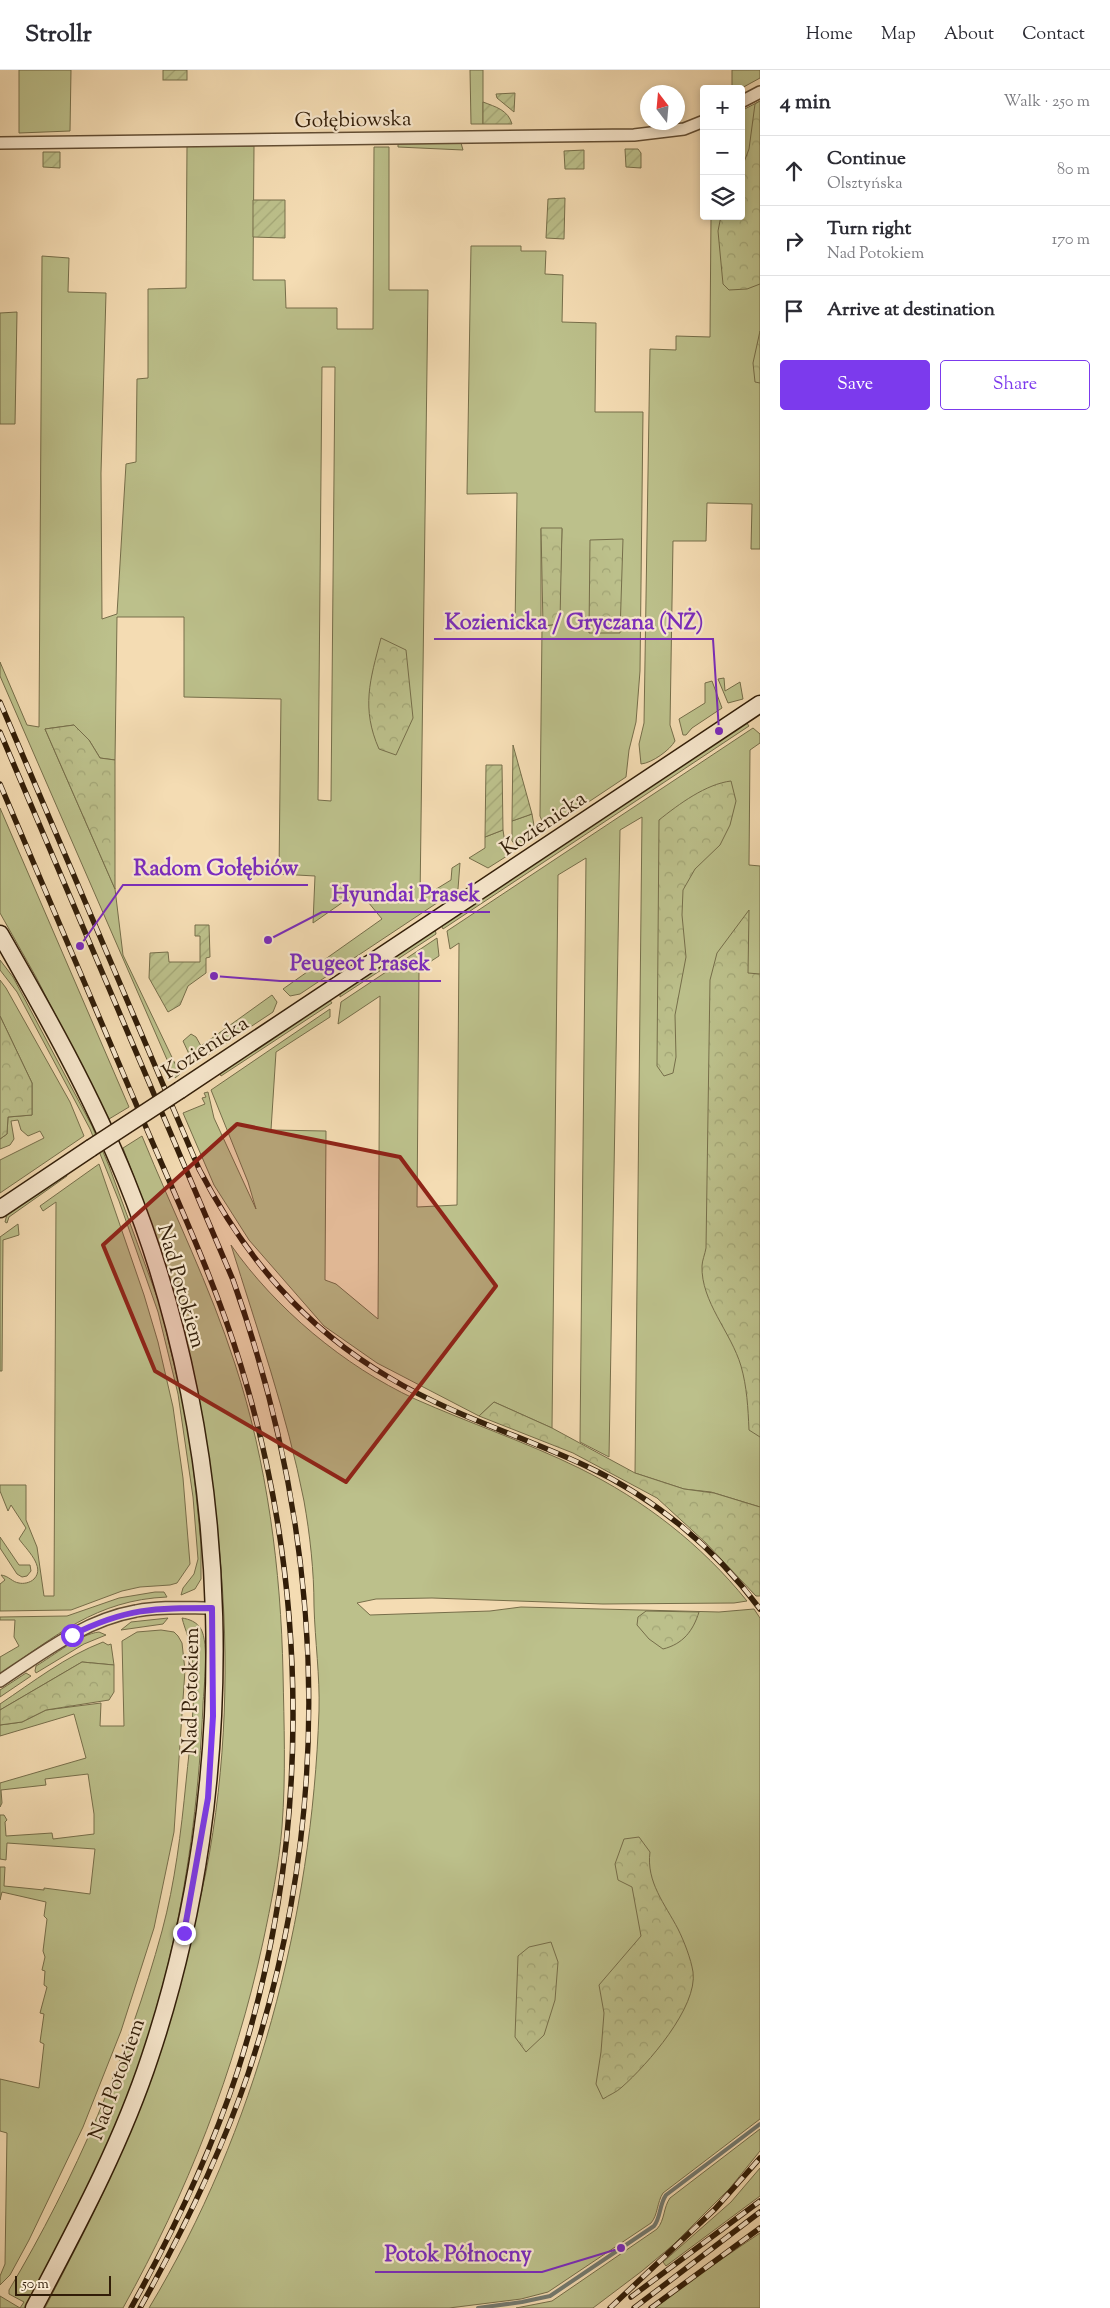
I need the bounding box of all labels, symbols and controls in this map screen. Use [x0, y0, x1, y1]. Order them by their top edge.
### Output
text: Strollr [25, 18, 92, 52]
text: Home [806, 22, 853, 48]
text: Map [881, 22, 916, 48]
text: About [944, 22, 994, 48]
text: Contact [1022, 22, 1085, 48]
north arrow [640, 85, 685, 130]
map controls [700, 85, 745, 220]
button: + [700, 85, 745, 130]
text: 4 min [780, 88, 831, 118]
text: Walk · 250 m [1004, 91, 1090, 114]
street label: Gołębiowska [294, 105, 412, 137]
button: − [700, 130, 745, 175]
text: Continue [827, 146, 906, 173]
icon: ahead [780, 157, 808, 185]
text: 80 m [1057, 159, 1090, 182]
text: Olsztyńska [827, 173, 903, 196]
button: layers [700, 175, 745, 220]
text: Turn right [827, 216, 911, 243]
icon: right [780, 227, 808, 255]
text: 170 m [1052, 229, 1090, 252]
text: Nad Potokiem [827, 243, 924, 266]
icon: arrive [780, 297, 808, 325]
text: Arrive at destination [827, 297, 995, 324]
button: Save [780, 360, 930, 410]
button: Share [940, 360, 1090, 410]
callout: Kozienicka / Gryczana (NŻ) [434, 602, 713, 639]
text: Kozienicka / Gryczana (NŻ) [445, 607, 703, 640]
street label: Kozienicka [495, 785, 593, 865]
callout: Radom Gołębiów [123, 848, 308, 885]
text: Radom Gołębiów [134, 854, 299, 886]
callout: Hyundai Prasek [322, 875, 490, 912]
text: Hyundai Prasek [332, 880, 480, 912]
callout: Peugeot Prasek [280, 944, 441, 981]
text: Peugeot Prasek [290, 949, 430, 981]
street label: Kozienicka [157, 1009, 256, 1088]
street label: Nad Potokiem [148, 1221, 212, 1352]
route start [61, 1624, 84, 1647]
street label: Nad Potokiem [176, 1627, 208, 1755]
route end [173, 1922, 196, 1945]
street label: Nad Potokiem [82, 2015, 154, 2145]
callout: Potok Północny [375, 2235, 542, 2272]
text: Potok Północny [384, 2240, 532, 2272]
scale bar [15, 2273, 111, 2296]
text: 50 m [22, 2275, 49, 2295]

